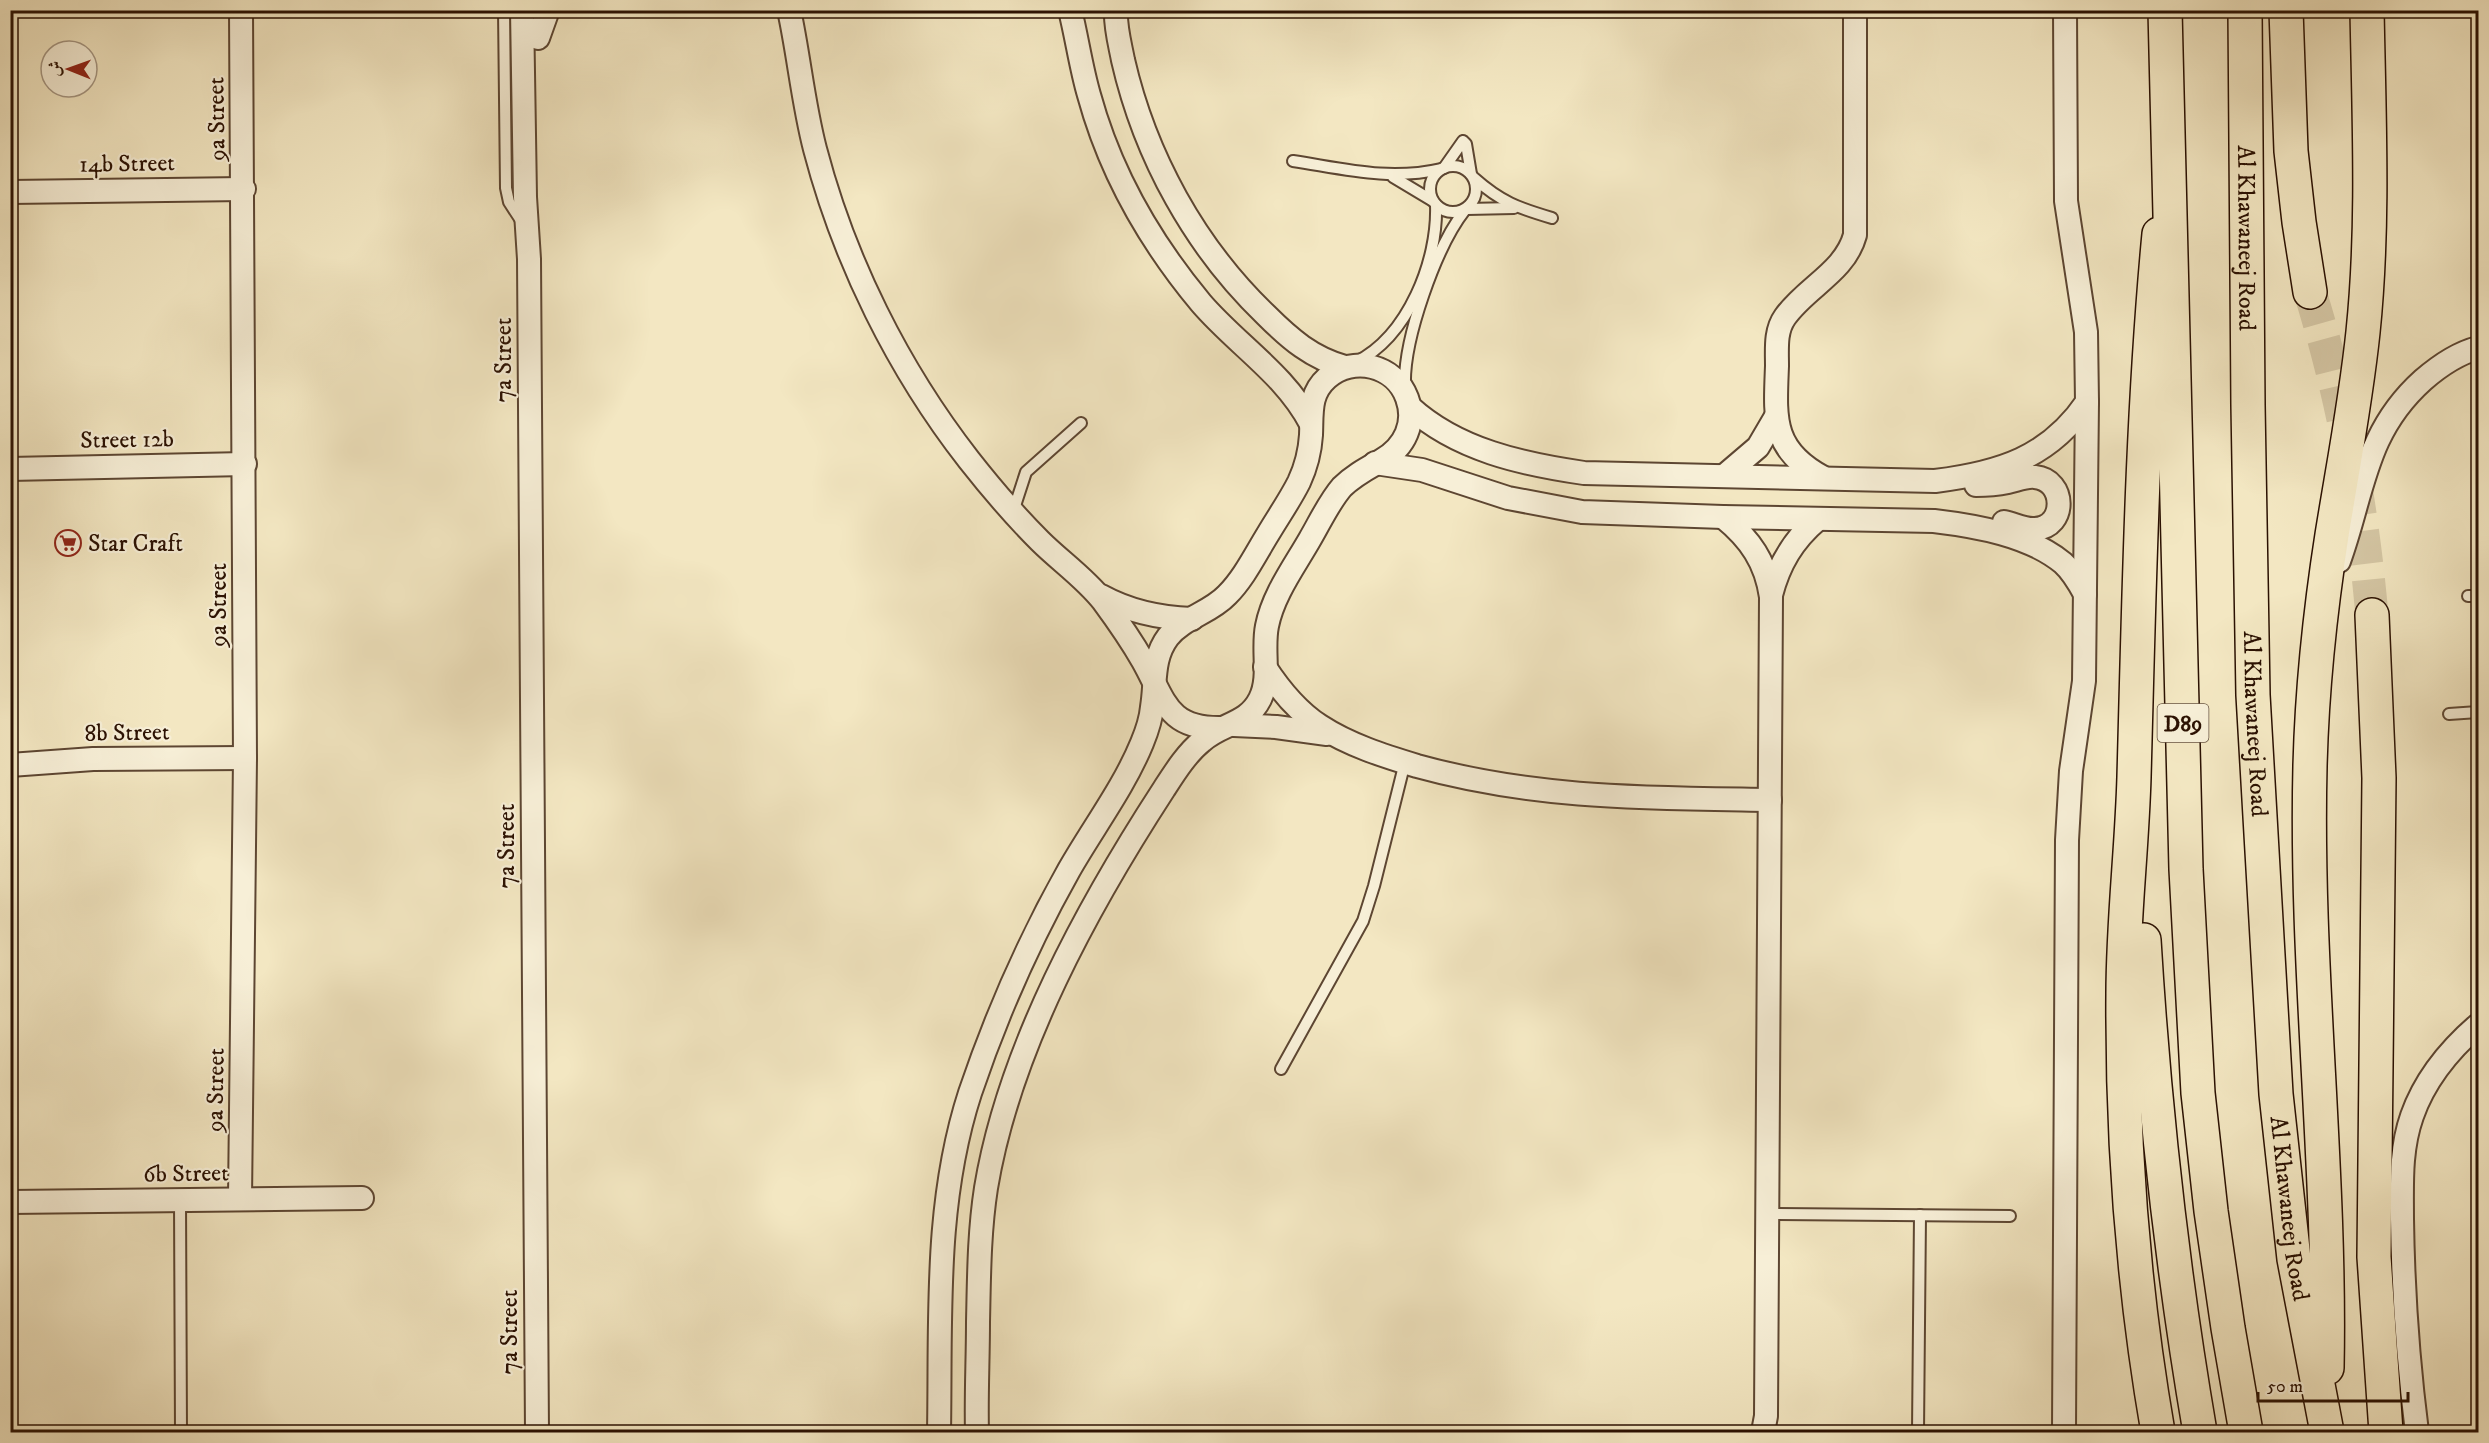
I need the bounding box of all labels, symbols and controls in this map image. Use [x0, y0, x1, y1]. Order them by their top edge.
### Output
north arrow [39, 39, 99, 99]
text: ش [45, 61, 65, 77]
street label: 9a Street [201, 76, 233, 162]
street label: Al Khawaneej Road [2230, 145, 2261, 331]
street label: 14b Street [79, 148, 175, 180]
street label: 7a Street [489, 317, 519, 402]
street label: Street 12b [80, 424, 174, 456]
supermarket icon: Star Craft [53, 528, 83, 558]
place label: Star Craft [88, 529, 183, 559]
street label: 9a Street [204, 563, 234, 648]
street label: Al Khawaneej Road [2236, 631, 2274, 818]
road number: D89 [2158, 704, 2208, 742]
street label: 8b Street [84, 717, 170, 749]
street label: 7a Street [492, 803, 522, 888]
street label: 9a Street [200, 1047, 232, 1133]
street label: Al Khawaneej Road [2263, 1115, 2316, 1303]
street label: 6b Street [143, 1158, 229, 1190]
street label: 7a Street [495, 1289, 525, 1374]
scale bar [2258, 1365, 2408, 1403]
text: 50 m [2267, 1376, 2303, 1398]

